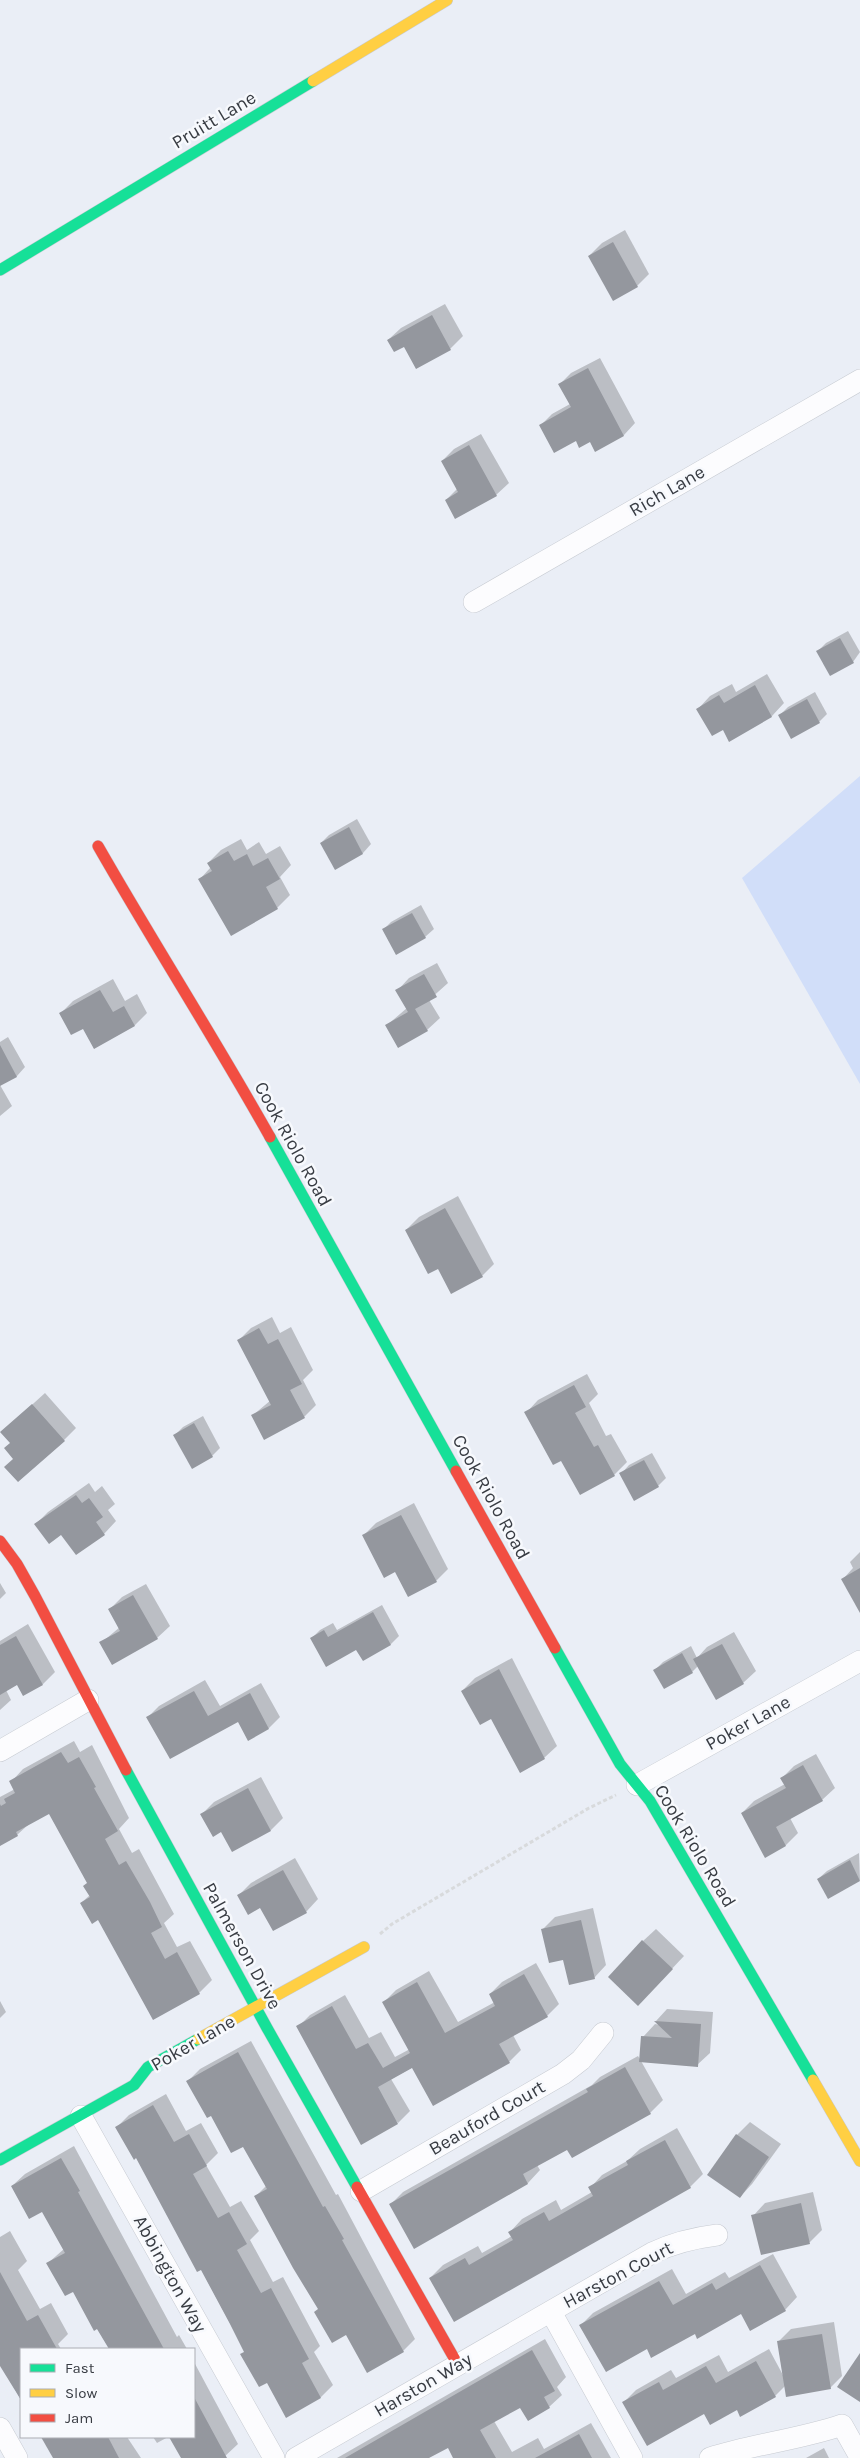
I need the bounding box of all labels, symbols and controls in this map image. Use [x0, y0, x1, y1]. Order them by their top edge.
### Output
street label: Pruitt Lane [168, 86, 260, 154]
street label: Rich Lane [625, 461, 709, 521]
street label: Cook Riolo Road [250, 1078, 336, 1210]
street label: Cook Riolo Road [448, 1431, 534, 1563]
street label: Poker Lane [702, 1691, 794, 1755]
street label: Cook Riolo Road [650, 1781, 740, 1911]
street label: Palmerson Drive [198, 1879, 286, 2013]
street label: Poker Lane [147, 2010, 239, 2076]
street label: Beauford Court [425, 2076, 549, 2160]
street label: Abbington Way [129, 2212, 211, 2337]
street label: Harston Court [559, 2237, 677, 2313]
legend [20, 2348, 195, 2438]
street label: Harston Way [370, 2348, 476, 2422]
text: Fast [65, 2359, 95, 2377]
text: Slow [65, 2384, 97, 2402]
text: Jam [65, 2409, 93, 2427]

